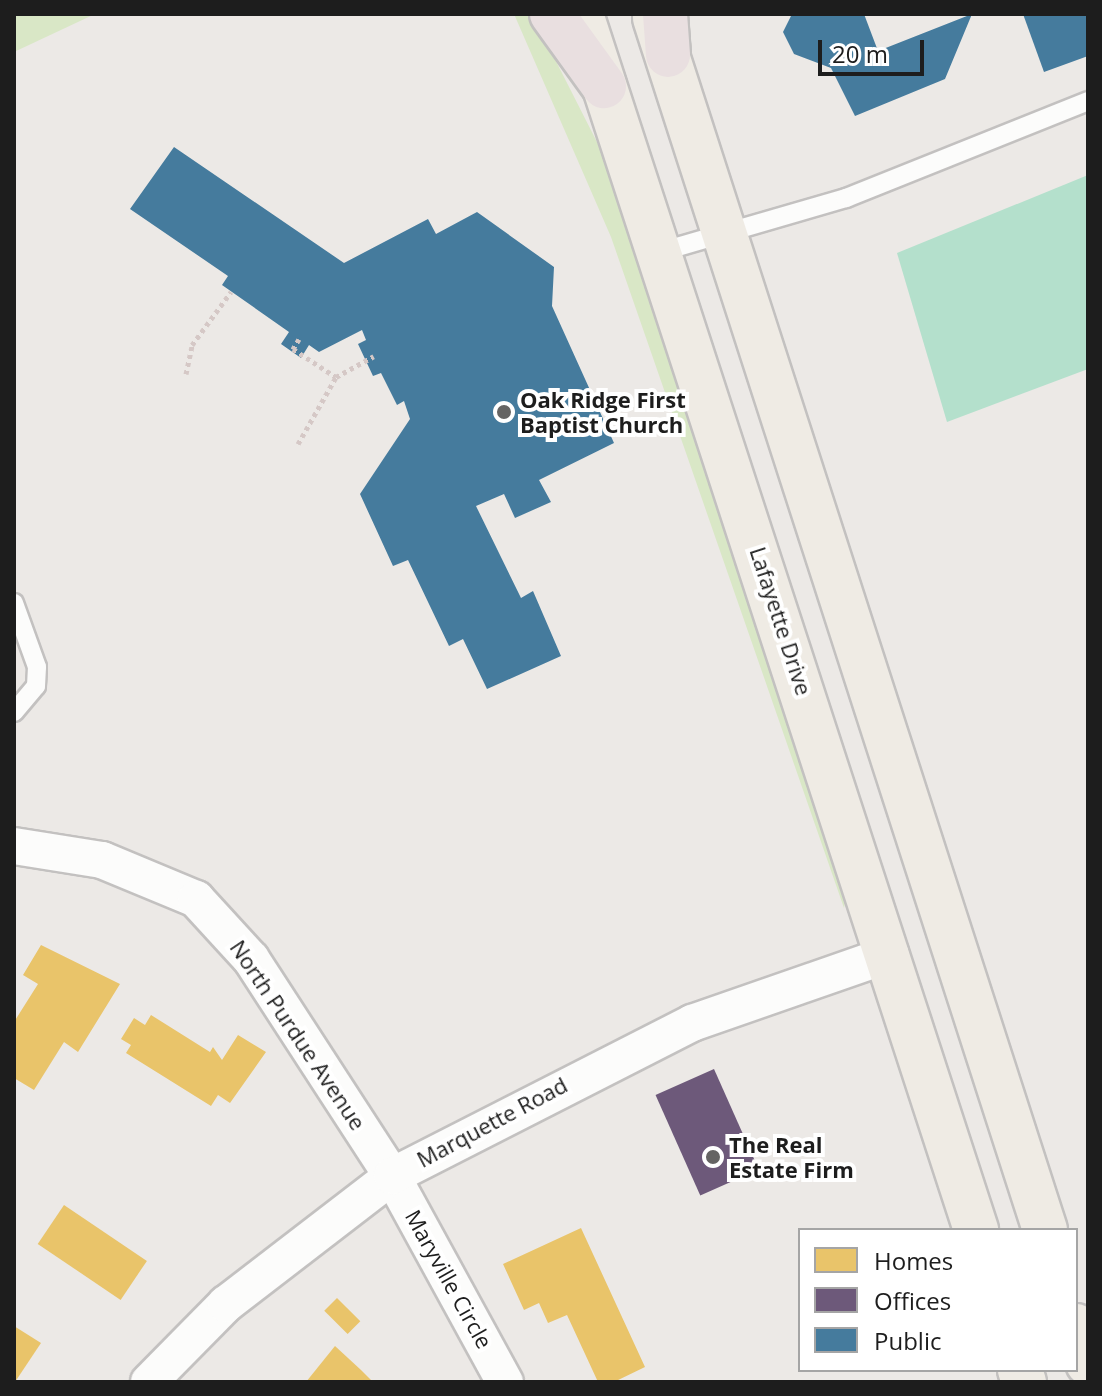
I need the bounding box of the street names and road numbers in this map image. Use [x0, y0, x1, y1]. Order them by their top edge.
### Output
street label: Lafayette Drive [745, 544, 817, 698]
street label: North Purdue Avenue [225, 935, 371, 1135]
street label: Marquette Road [412, 1071, 572, 1173]
street label: Maryville Circle [400, 1205, 498, 1353]

